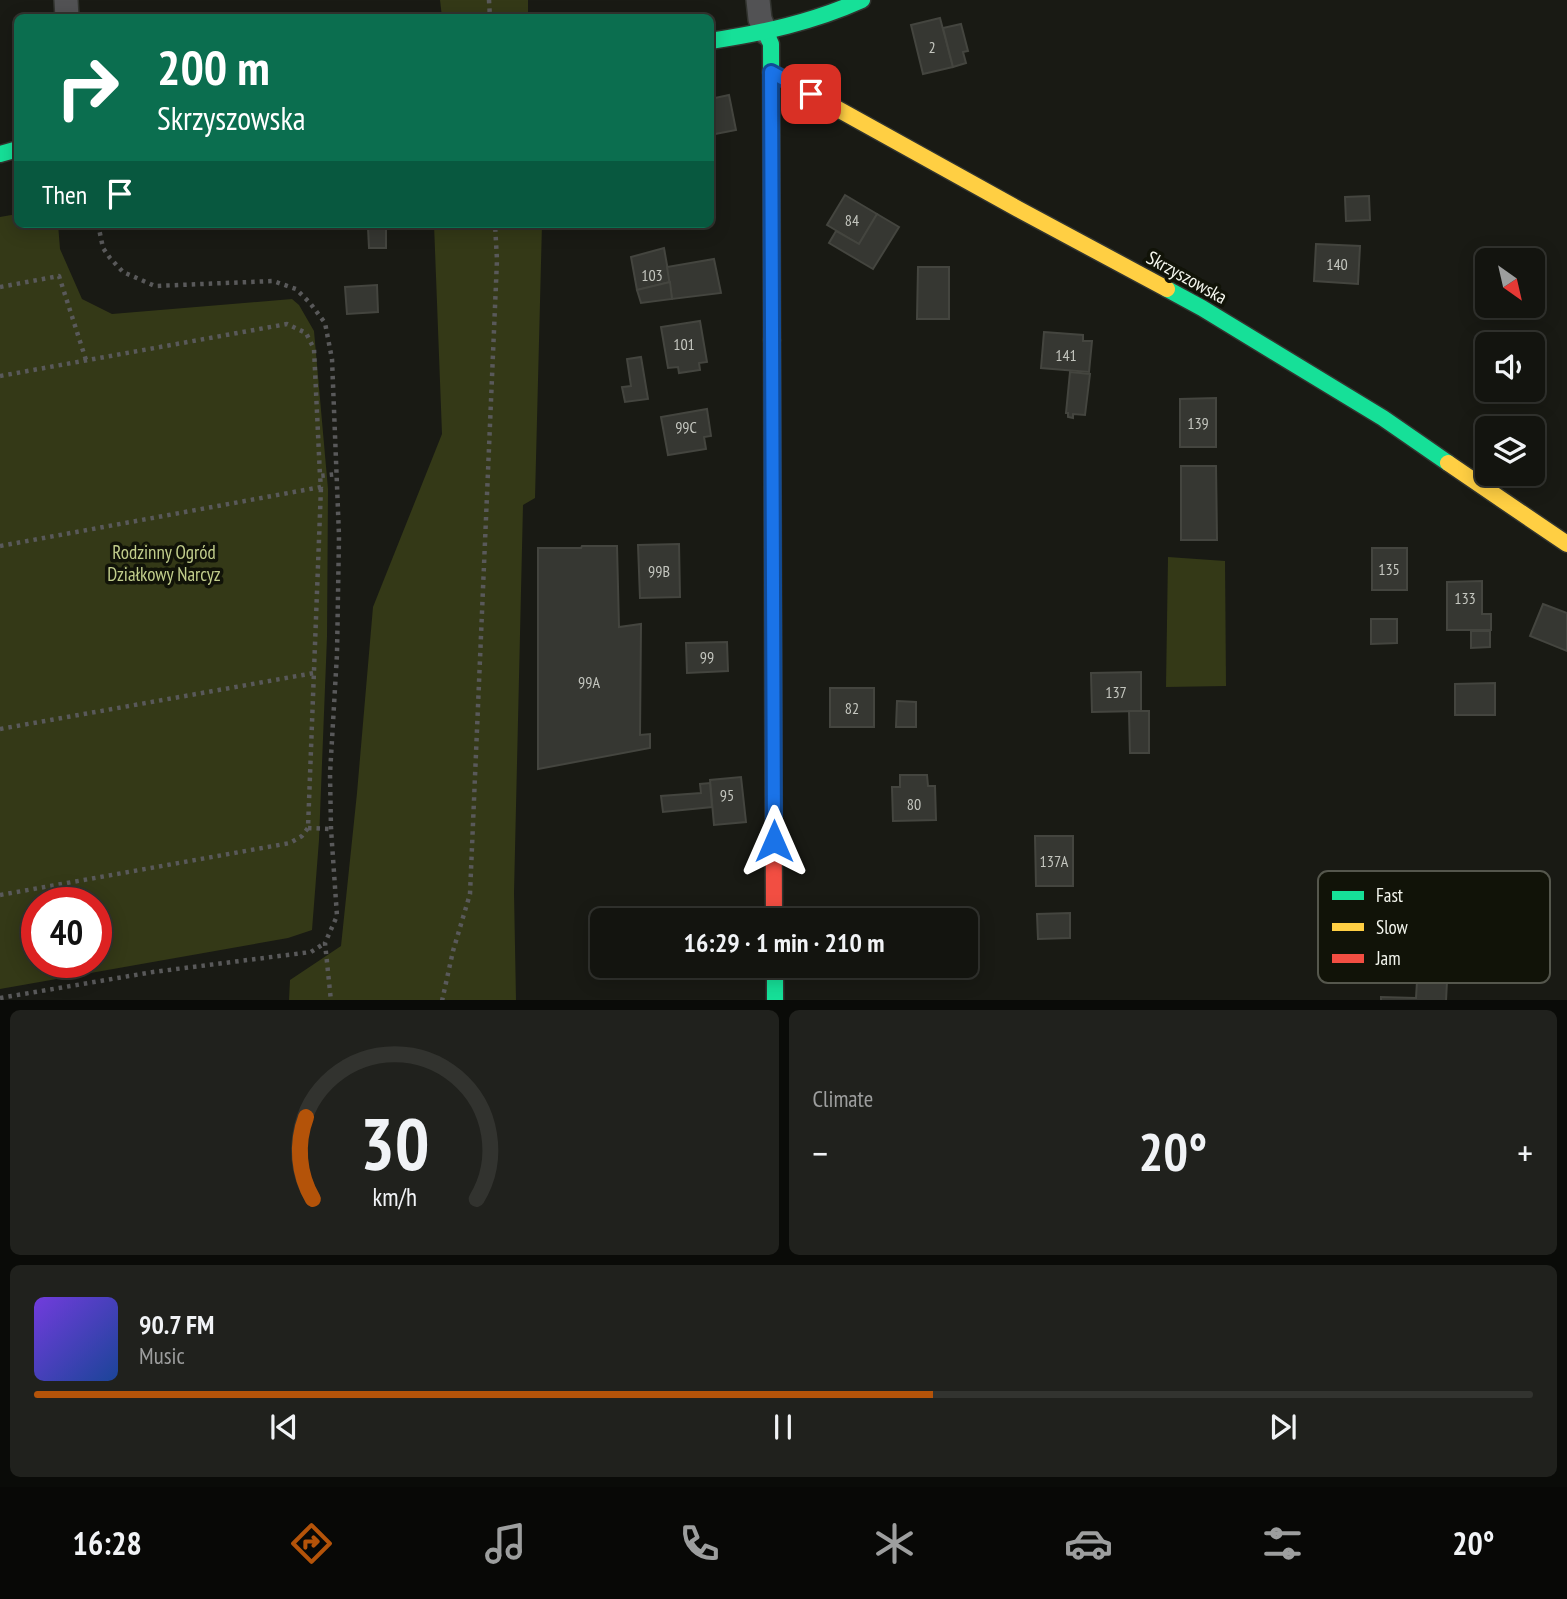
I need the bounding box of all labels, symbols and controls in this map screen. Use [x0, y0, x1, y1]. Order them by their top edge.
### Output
text: 200 m [157, 35, 270, 99]
house number: 2 [928, 37, 936, 57]
icon: right [42, 42, 133, 133]
pin [781, 64, 841, 124]
icon: arrive [792, 75, 830, 113]
text: Skrzyszowska [157, 97, 306, 139]
icon: arrive [101, 175, 139, 213]
text: Then [42, 178, 87, 211]
house number: 84 [845, 210, 859, 230]
street label: Skrzyszowska [1143, 245, 1231, 309]
north arrow [1475, 248, 1545, 318]
map controls [1475, 248, 1545, 486]
house number: 140 [1326, 254, 1348, 274]
house number: 103 [641, 265, 663, 285]
button: sound [1475, 332, 1545, 402]
house number: 101 [673, 334, 695, 354]
house number: 141 [1055, 345, 1077, 365]
house number: 139 [1187, 413, 1209, 433]
button: layers [1475, 416, 1545, 486]
house number: 99C [675, 417, 697, 437]
park label: Rodzinny Ogród Działkowy Narcyz [107, 540, 221, 586]
house number: 135 [1378, 559, 1400, 579]
house number: 99B [648, 561, 670, 581]
house number: 133 [1454, 588, 1476, 608]
house number: 99 [700, 647, 714, 667]
house number: 99A [578, 672, 600, 692]
house number: 137 [1105, 682, 1127, 702]
house number: 82 [845, 698, 859, 718]
house number: 95 [720, 785, 734, 805]
house number: 80 [907, 794, 921, 814]
position arrow [737, 804, 811, 878]
house number: 137A [1040, 851, 1069, 871]
legend [1318, 871, 1550, 983]
text: Fast [1376, 883, 1404, 907]
speed limit sign: 40 [21, 887, 112, 978]
text: Slow [1376, 915, 1409, 939]
text: 16:29 · 1 min · 210 m [684, 926, 884, 959]
text: Jam [1375, 946, 1401, 970]
text: Climate [813, 1084, 873, 1113]
text: 30 [359, 1095, 429, 1189]
text: 20° [1138, 1118, 1207, 1185]
text: − [813, 1128, 828, 1177]
text: + [1517, 1128, 1533, 1177]
text: km/h [372, 1180, 416, 1212]
text: 90.7 FM [139, 1308, 214, 1341]
text: Music [139, 1341, 185, 1370]
icon: previous [265, 1408, 303, 1446]
icon: pause [764, 1408, 802, 1446]
icon: next [1264, 1408, 1302, 1446]
icon: directions [287, 1519, 336, 1568]
icon: music [481, 1519, 530, 1568]
icon: phone [675, 1519, 724, 1568]
icon: climate [870, 1519, 919, 1568]
icon: car [1064, 1519, 1113, 1568]
icon: filters [1258, 1519, 1307, 1568]
text: 16:28 [73, 1522, 142, 1564]
text: 20° [1452, 1522, 1494, 1564]

